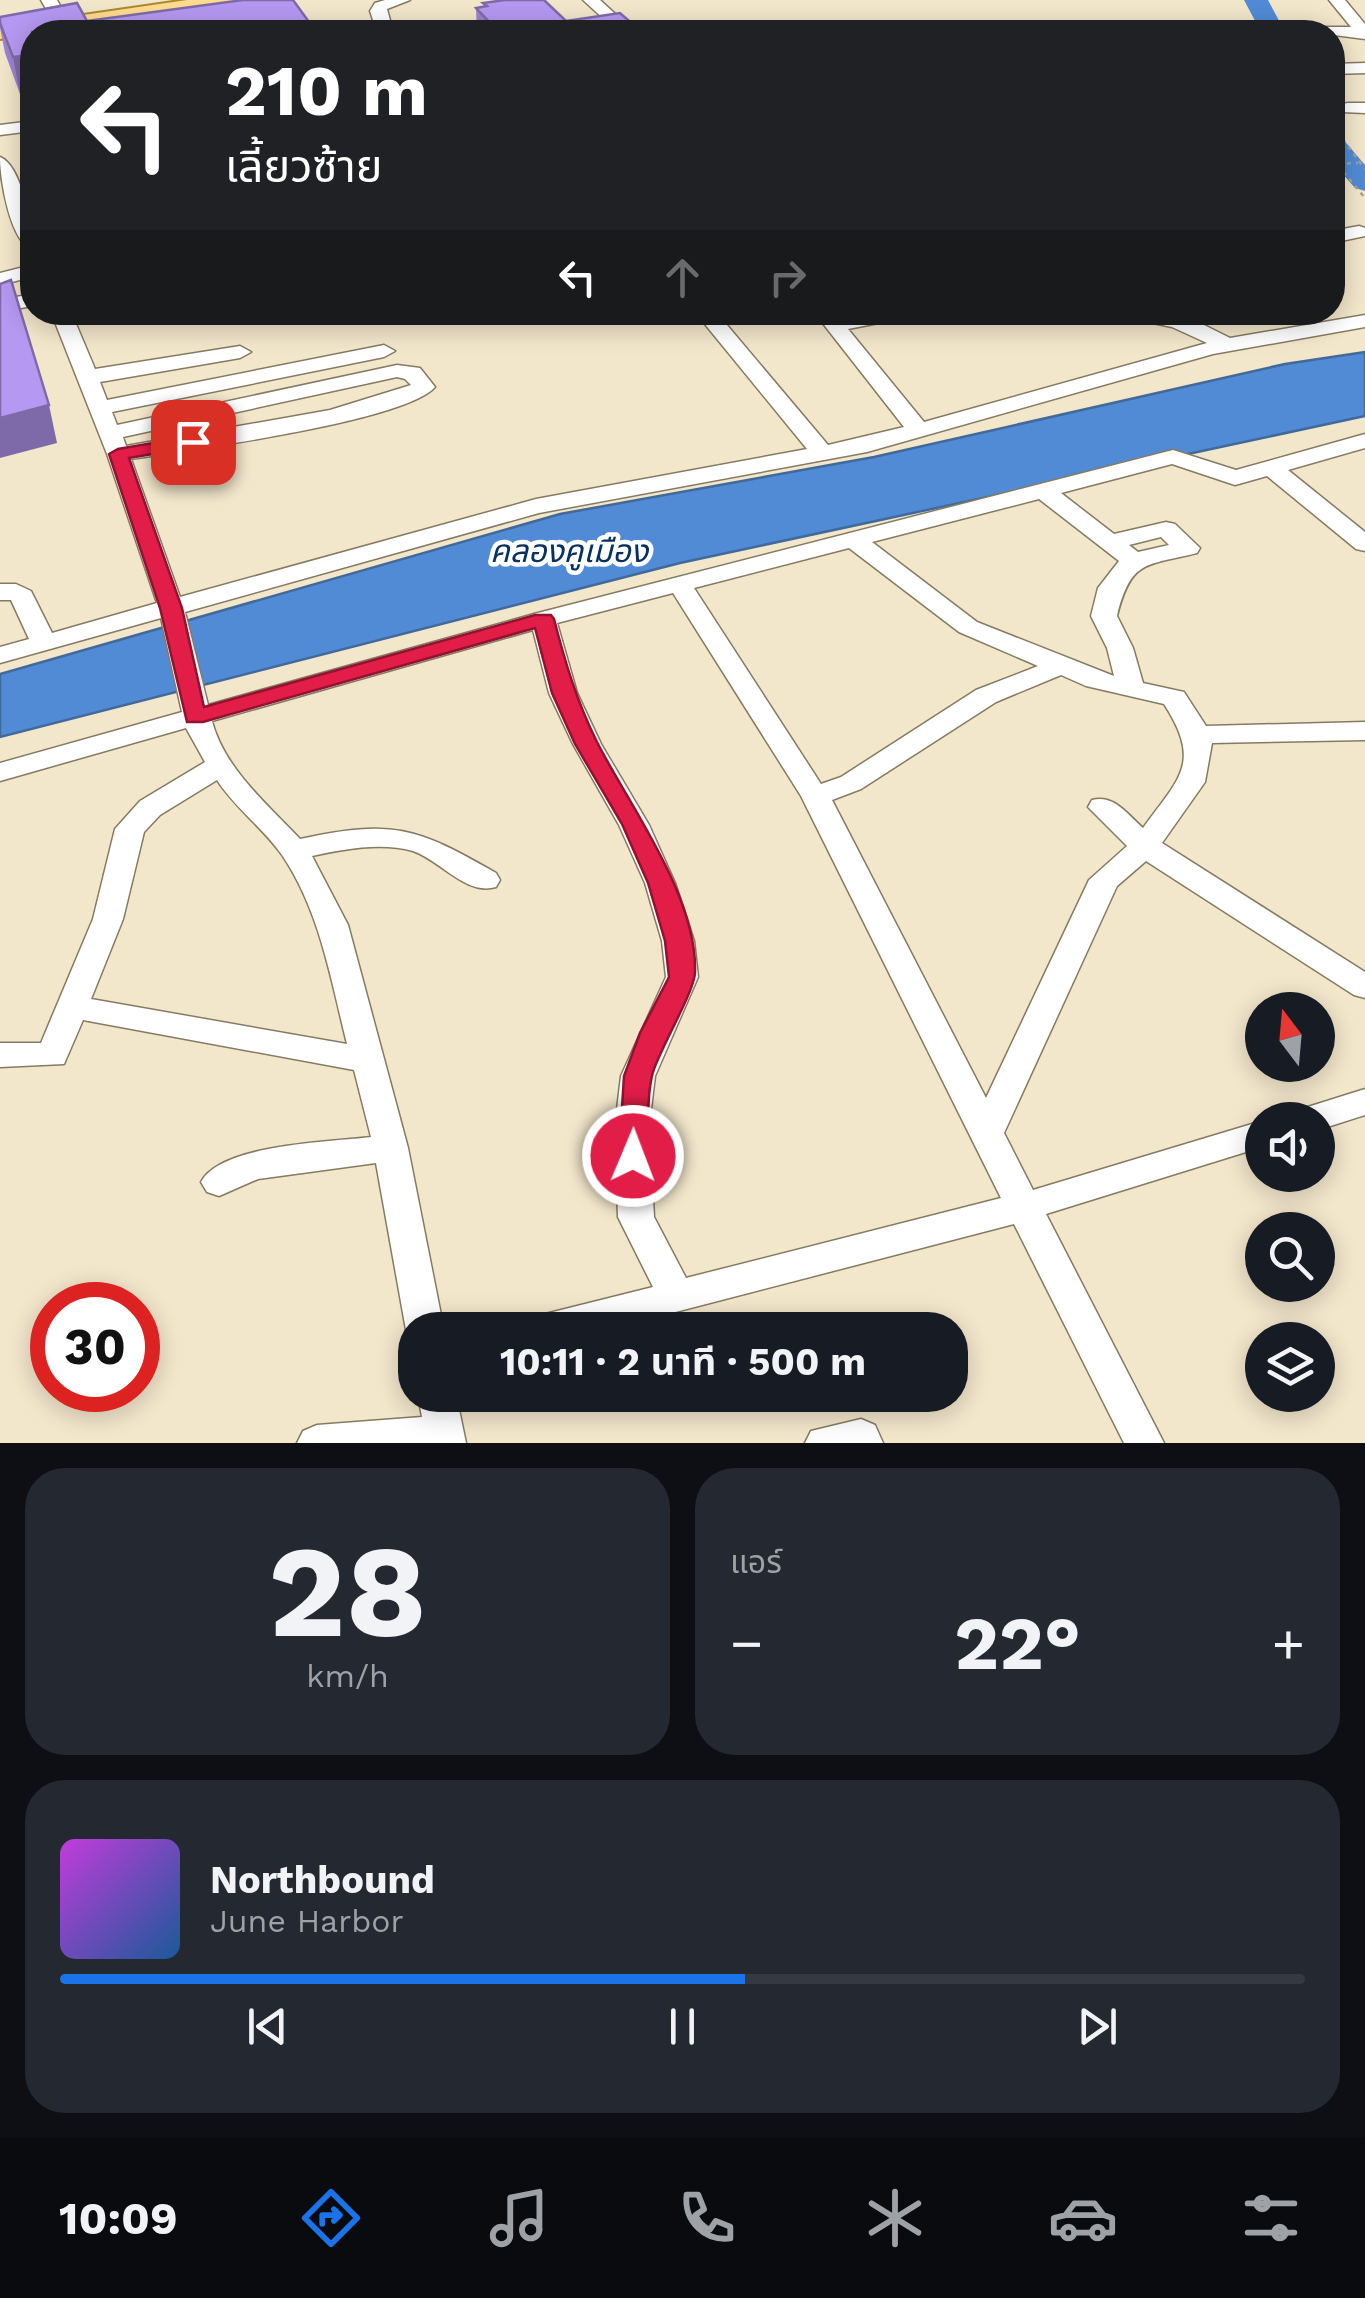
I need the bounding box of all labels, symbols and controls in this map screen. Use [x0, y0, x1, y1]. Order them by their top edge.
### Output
text: 210 m [225, 50, 428, 132]
icon: left [60, 60, 190, 190]
text: เลี้ยวซ้าย [225, 140, 382, 193]
icon: left [550, 250, 605, 305]
icon: ahead [655, 250, 710, 305]
icon: right [760, 250, 815, 305]
pin [151, 400, 236, 485]
icon: arrive [166, 415, 221, 470]
water label: คลองคูเมือง [490, 532, 650, 571]
north arrow [1245, 992, 1335, 1082]
map controls [1245, 992, 1335, 1412]
button: sound [1245, 1102, 1335, 1192]
position arrow [581, 1104, 685, 1208]
button: search [1245, 1212, 1335, 1302]
speed limit sign: 30 [30, 1282, 160, 1412]
button: layers [1245, 1322, 1335, 1412]
text: 10:11 · 2 นาที · 500 m [500, 1340, 866, 1384]
text: 28 [268, 1515, 427, 1668]
text: แอร์ [730, 1543, 782, 1581]
text: 22° [954, 1599, 1081, 1687]
text: − [730, 1611, 763, 1675]
text: + [1272, 1611, 1305, 1675]
text: km/h [306, 1657, 389, 1695]
text: Northbound [210, 1858, 435, 1902]
text: June Harbor [210, 1902, 404, 1940]
icon: previous [240, 1999, 295, 2054]
icon: pause [655, 1999, 710, 2054]
icon: next [1070, 1999, 1125, 2054]
icon: directions [296, 2183, 366, 2253]
icon: music [484, 2183, 554, 2253]
icon: phone [672, 2183, 742, 2253]
icon: climate [860, 2183, 930, 2253]
icon: car [1048, 2183, 1118, 2253]
icon: filters [1236, 2183, 1306, 2253]
text: 10:09 [59, 2192, 178, 2245]

